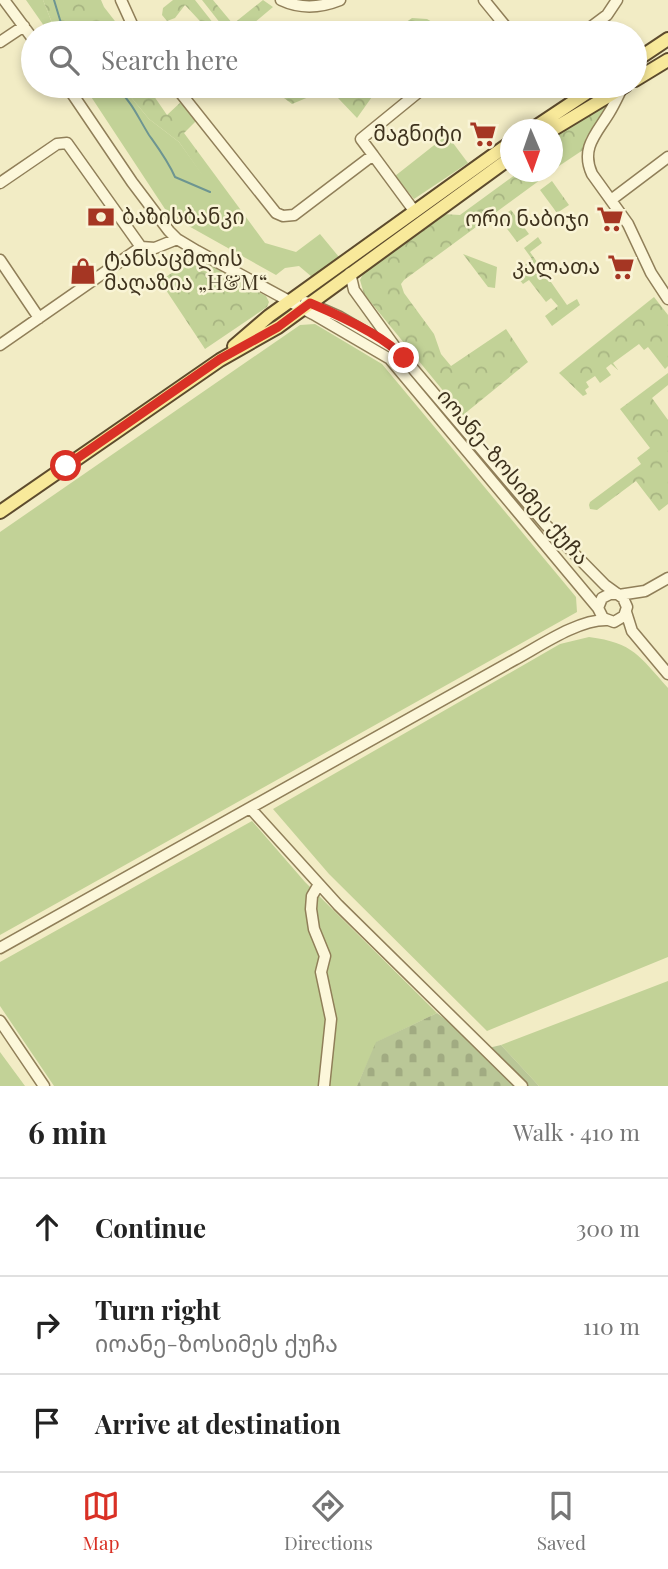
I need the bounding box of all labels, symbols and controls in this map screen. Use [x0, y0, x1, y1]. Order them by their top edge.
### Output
search box [21, 21, 647, 98]
icon: search [45, 41, 83, 79]
text: Search here [101, 42, 238, 77]
place label: მაგნიტი [373, 118, 462, 146]
supermarket icon: მაგნიტი [468, 119, 498, 149]
north arrow [500, 119, 563, 182]
place label: ბაზისბანკი [122, 201, 245, 229]
bank icon: ბაზისბანკი [86, 202, 116, 232]
place label: ორი ნაბიჯი [465, 203, 589, 231]
supermarket icon: ორი ნაბიჯი [595, 204, 625, 234]
place label: ტანსაცმლის მაღაზია „H&M“ [104, 243, 268, 296]
place label: კალათა [512, 251, 600, 280]
supermarket icon: კალათა [606, 252, 636, 282]
shop icon: ტანსაცმლის მაღაზია „H&M“ [68, 256, 98, 286]
route end [388, 342, 419, 373]
street label: იოანე-ზოსიმეს ქუჩა [433, 382, 597, 570]
route start [50, 450, 81, 481]
text: 6 min [28, 1112, 107, 1152]
text: Walk · 410 m [513, 1116, 640, 1147]
icon: ahead [28, 1208, 66, 1246]
text: Continue [95, 1210, 206, 1245]
text: 300 m [576, 1212, 640, 1243]
text: Turn right [95, 1292, 221, 1327]
icon: right [28, 1306, 66, 1344]
text: 110 m [583, 1310, 640, 1341]
text: იოანე-ზოსიმეს ქუჩა [95, 1327, 338, 1358]
icon: arrive [28, 1404, 66, 1442]
text: Arrive at destination [95, 1406, 341, 1441]
tab: Map [82, 1487, 120, 1555]
tab: Directions [284, 1487, 373, 1555]
tab: Saved [537, 1487, 586, 1555]

